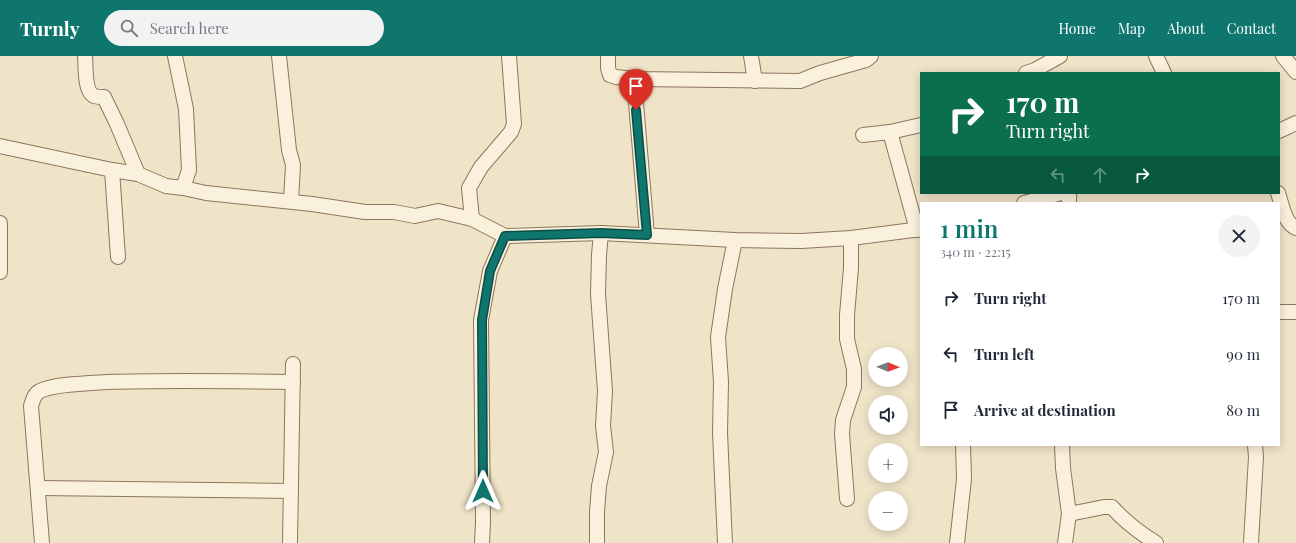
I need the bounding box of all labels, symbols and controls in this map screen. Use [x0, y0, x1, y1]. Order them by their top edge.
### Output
search box [104, 10, 384, 46]
text: Turnly [20, 15, 80, 41]
icon: search [118, 17, 140, 39]
text: Search here [150, 18, 229, 38]
text: Home [1058, 19, 1096, 38]
text: Map [1118, 19, 1145, 38]
text: About [1167, 19, 1205, 38]
text: Contact [1227, 19, 1276, 38]
pin [619, 69, 653, 110]
icon: arrive [625, 75, 647, 97]
text: 170 m [1006, 83, 1079, 120]
icon: right [940, 88, 992, 140]
text: Turn right [1006, 119, 1089, 143]
icon: left [1047, 164, 1069, 186]
icon: ahead [1089, 164, 1111, 186]
icon: right [1131, 164, 1153, 186]
text: 1 min [940, 212, 998, 244]
button: close [1218, 215, 1260, 257]
text: 340 m · 22:15 [940, 243, 1011, 260]
icon: right [940, 287, 962, 309]
text: Turn right [974, 288, 1047, 308]
text: 170 m [1222, 288, 1260, 308]
icon: left [940, 343, 962, 365]
text: Turn left [974, 344, 1035, 364]
text: 90 m [1226, 344, 1260, 364]
north arrow [868, 347, 908, 387]
map controls [868, 347, 908, 531]
button: sound [868, 395, 908, 435]
icon: arrive [940, 399, 962, 421]
text: Arrive at destination [974, 400, 1116, 420]
text: 80 m [1226, 400, 1260, 420]
button: + [868, 443, 908, 483]
position arrow [462, 470, 504, 512]
button: − [868, 491, 908, 531]

